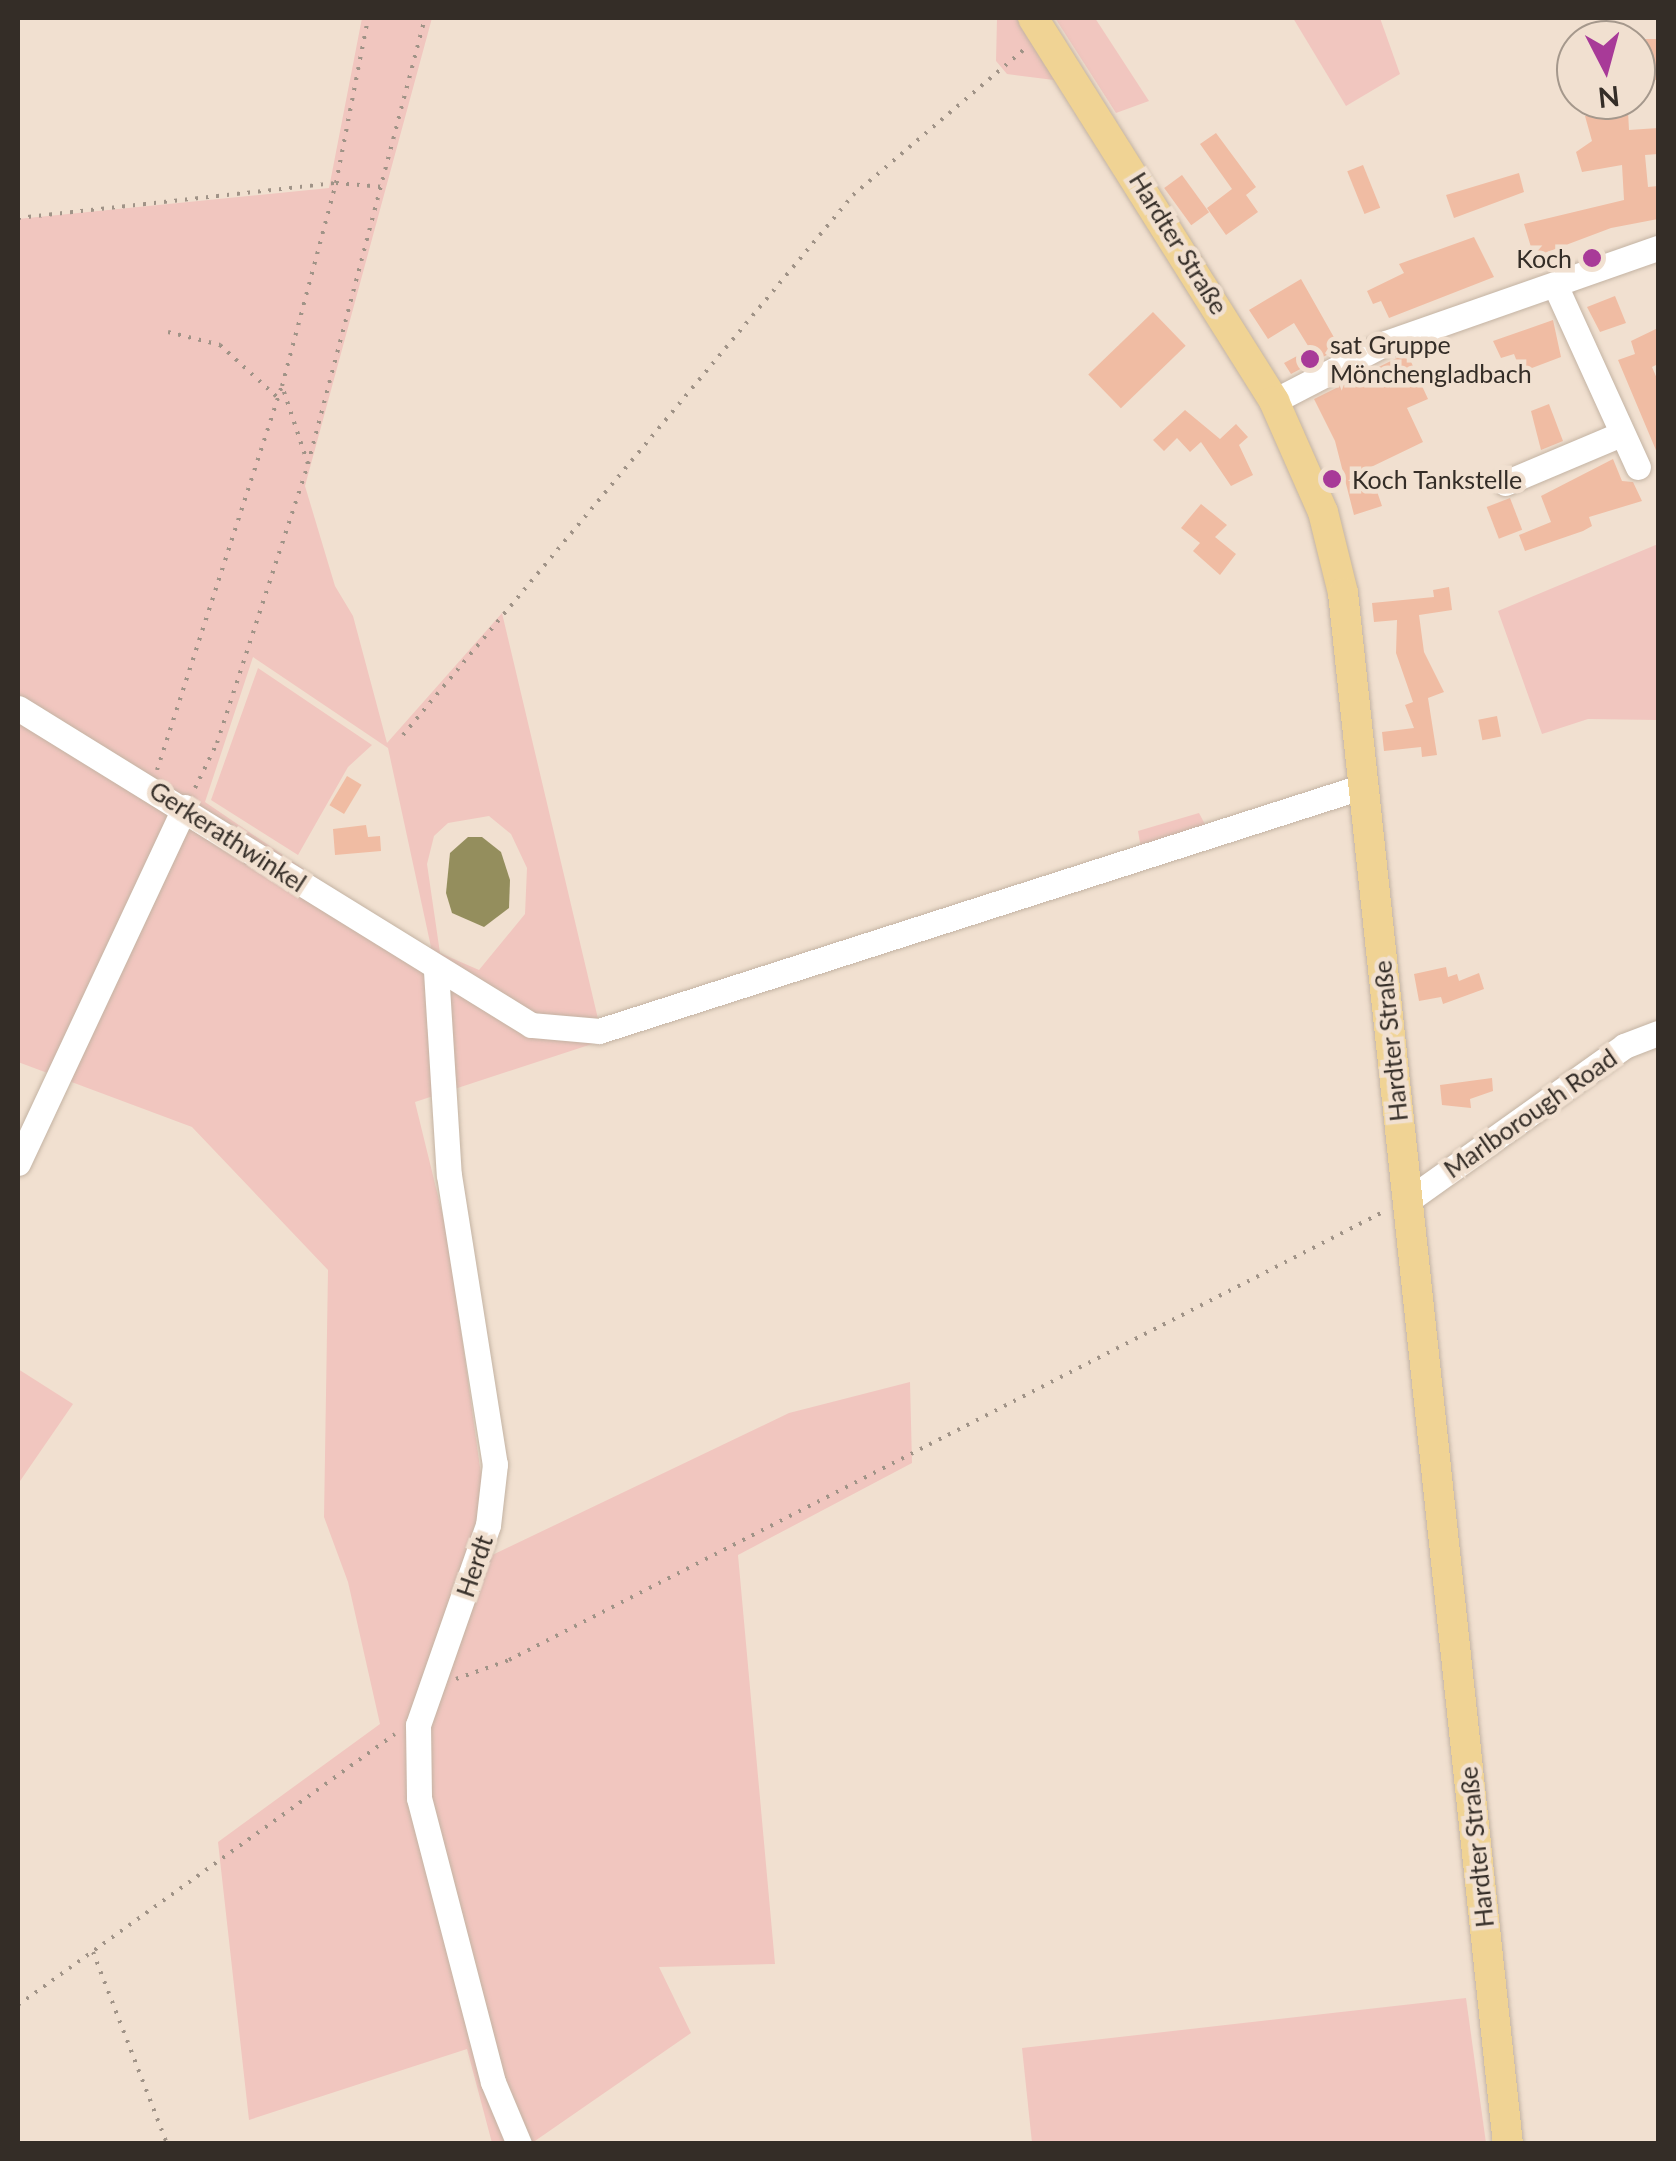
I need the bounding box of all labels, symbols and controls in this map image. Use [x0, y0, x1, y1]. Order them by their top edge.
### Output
north arrow [1556, 20, 1656, 120]
text: N [1596, 80, 1621, 116]
street label: Hardter Straße [1123, 166, 1235, 320]
place label: Koch [1516, 243, 1572, 273]
marker: Koch [1581, 247, 1603, 269]
place label: sat Gruppe Mönchengladbach [1330, 330, 1532, 389]
marker: sat Gruppe Mönchengladbach [1299, 348, 1321, 370]
place label: Koch Tankstelle [1352, 464, 1523, 494]
marker: Koch Tankstelle [1321, 468, 1343, 490]
street label: Gerkerathwinkel [144, 774, 312, 898]
street label: Hardter Straße [1367, 959, 1413, 1123]
street label: Marlborough Road [1438, 1042, 1622, 1184]
street label: Herdt [449, 1531, 499, 1601]
street label: Hardter Straße [1453, 1765, 1499, 1929]

